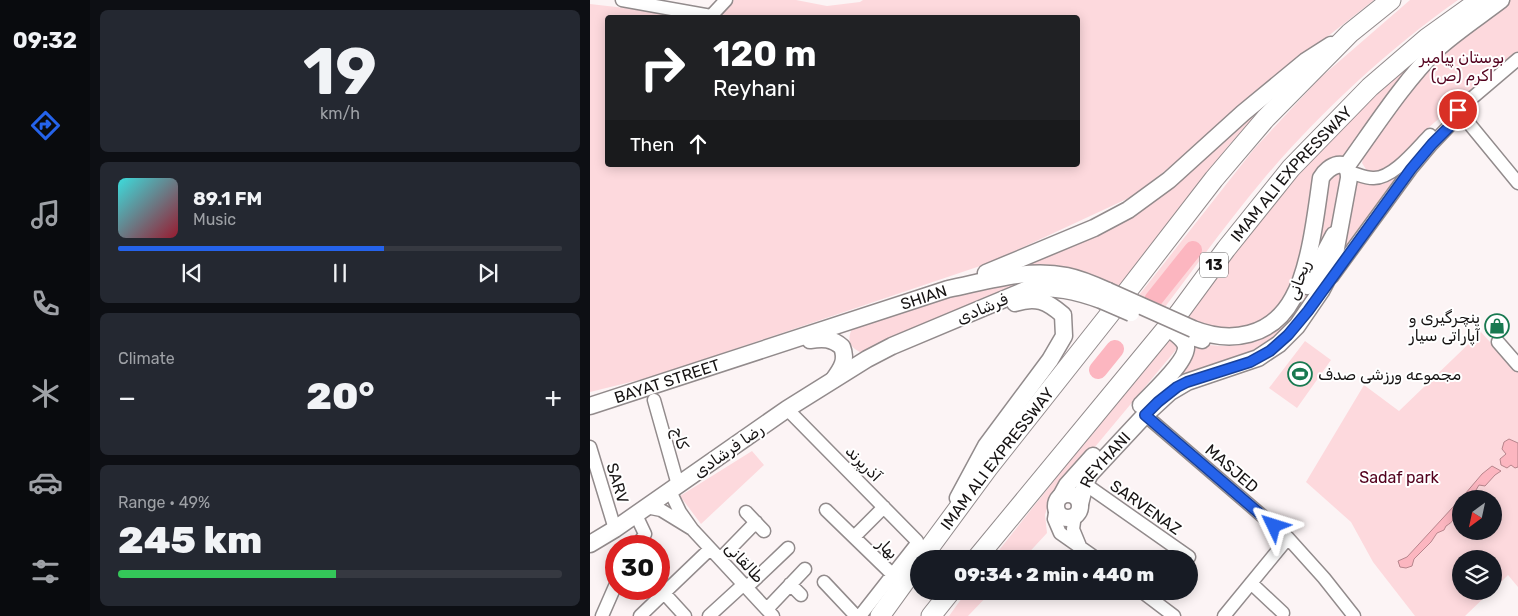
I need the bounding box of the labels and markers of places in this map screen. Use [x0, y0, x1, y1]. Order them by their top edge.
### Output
pin [1437, 89, 1479, 131]
place label: پنچرگیری و آپاراتی سیار [1408, 308, 1480, 346]
shop icon: پنچرگیری و آپاراتی سیار [1484, 313, 1510, 339]
sports icon: مجموعه ورزشی صدف [1287, 361, 1313, 387]
place label: مجموعه ورزشی صدف [1318, 365, 1461, 385]

